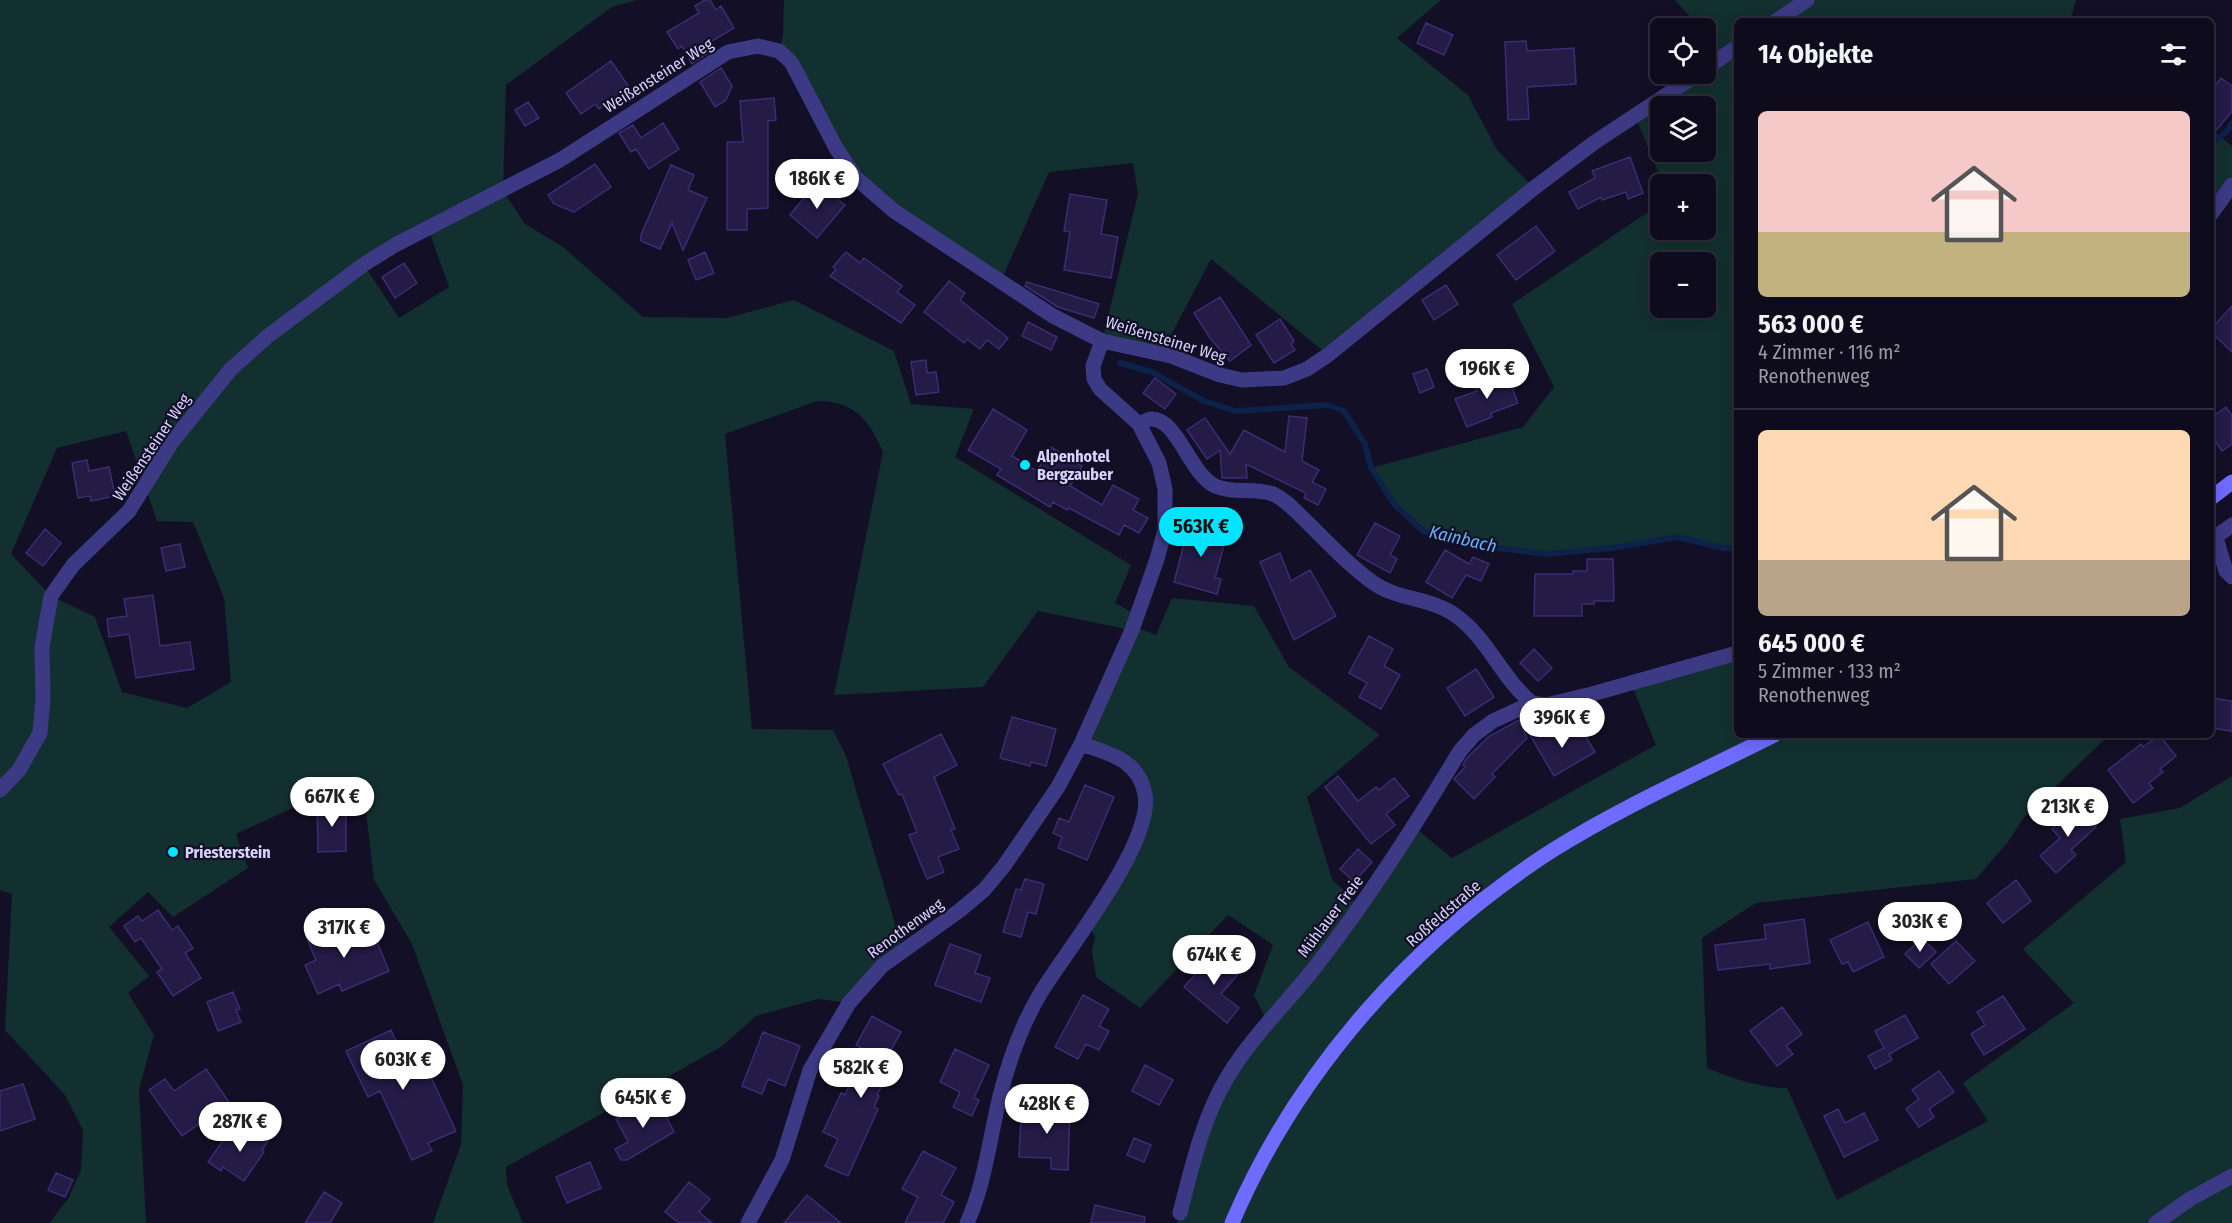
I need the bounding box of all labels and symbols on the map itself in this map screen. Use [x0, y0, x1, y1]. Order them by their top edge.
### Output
street label: Weißensteiner Weg [600, 34, 717, 117]
pin: 186K € [768, 159, 866, 210]
street label: Weißensteiner Weg [1103, 312, 1229, 367]
pin: 196K € [1438, 349, 1536, 400]
street label: Weißensteiner Weg [108, 390, 195, 505]
place label: Alpenhotel Bergzauber [1036, 447, 1113, 484]
marker: Alpenhotel Bergzauber [1018, 458, 1032, 472]
pin: 563K € [1152, 507, 1250, 558]
water label: Kainbach [1427, 521, 1499, 557]
pin: 396K € [1513, 698, 1611, 749]
pin: 667K € [283, 777, 381, 828]
pin: 213K € [2019, 787, 2117, 838]
place label: Priesterstein [185, 843, 271, 862]
marker: Priesterstein [166, 845, 180, 859]
street label: Mühlauer Freie [1294, 872, 1367, 961]
street label: Roßfeldstraße [1402, 876, 1484, 951]
street label: Renothenweg [864, 894, 947, 962]
pin: 303K € [1871, 902, 1969, 953]
pin: 317K € [295, 908, 393, 959]
pin: 674K € [1165, 935, 1263, 986]
pin: 603K € [354, 1040, 452, 1091]
pin: 582K € [812, 1048, 910, 1099]
pin: 645K € [594, 1078, 692, 1129]
pin: 428K € [998, 1084, 1096, 1135]
pin: 287K € [191, 1102, 289, 1153]

